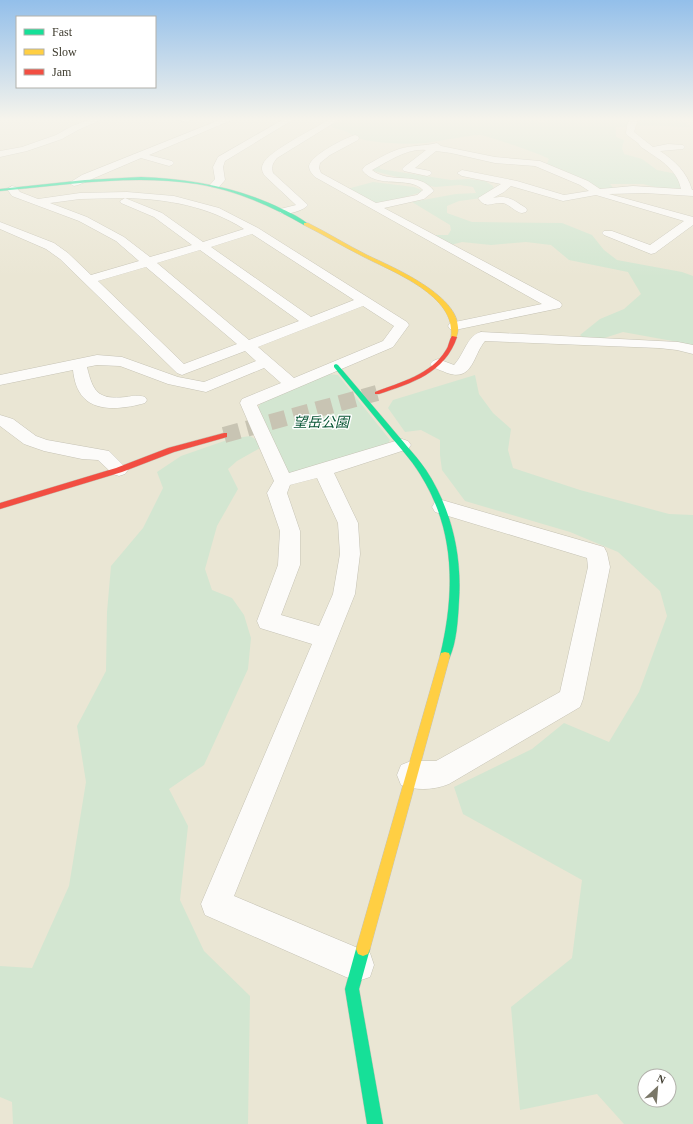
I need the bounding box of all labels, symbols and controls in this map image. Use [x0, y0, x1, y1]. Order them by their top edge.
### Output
legend [16, 16, 156, 88]
text: Fast [52, 25, 73, 39]
text: Slow [52, 45, 77, 59]
text: Jam [52, 65, 72, 79]
park label: 望岳公園 [293, 415, 351, 430]
north arrow [637, 1068, 677, 1108]
text: N [655, 1072, 668, 1086]

